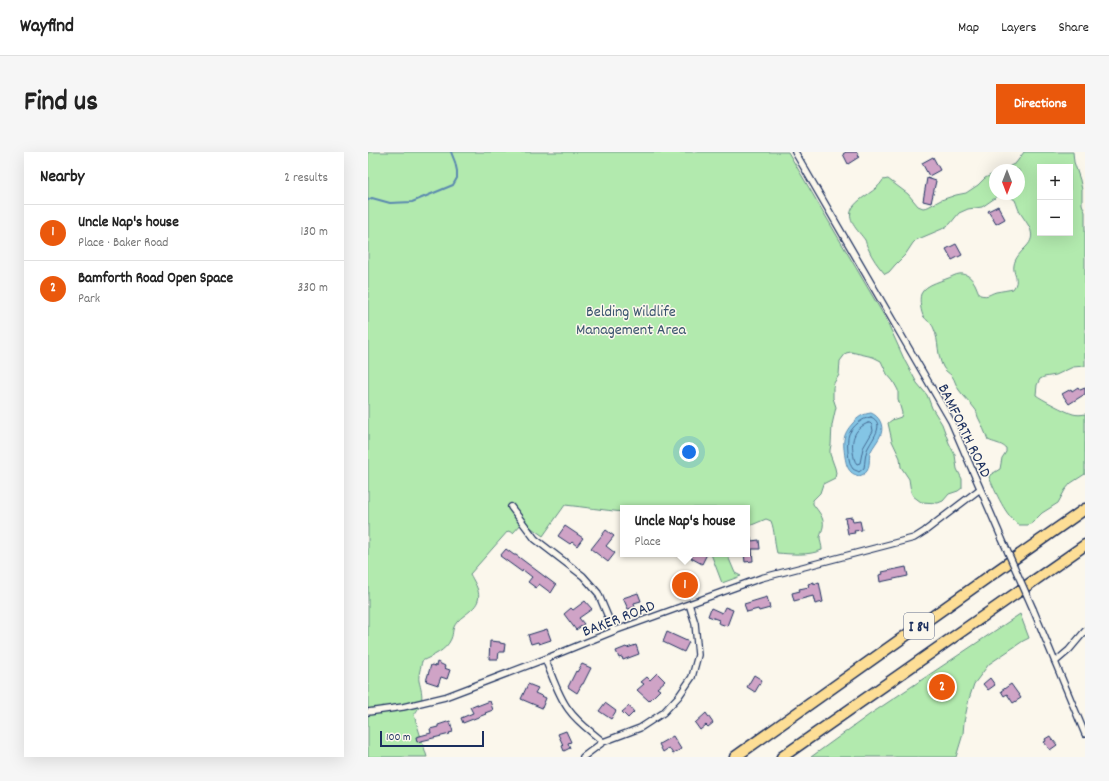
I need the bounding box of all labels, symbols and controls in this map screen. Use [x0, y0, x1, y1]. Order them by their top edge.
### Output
text: Wayfind [20, 14, 74, 41]
text: Map [958, 18, 979, 38]
text: Layers [1001, 18, 1036, 38]
text: Share [1058, 18, 1089, 38]
text: Find us [24, 84, 98, 124]
button: Directions [996, 84, 1085, 124]
north arrow [989, 164, 1025, 200]
map controls [1037, 164, 1073, 236]
button: + [1037, 164, 1073, 200]
text: Nearby [40, 166, 84, 190]
text: 2 results [284, 169, 328, 188]
button: − [1037, 200, 1073, 236]
text: Uncle Nap's house [78, 212, 179, 234]
text: 1 [52, 223, 54, 242]
text: 130 m [300, 223, 328, 242]
text: Place · Baker Road [78, 234, 168, 253]
text: Bamforth Road Open Space [78, 268, 233, 290]
text: 2 [50, 279, 56, 298]
text: 330 m [297, 279, 328, 298]
text: Park [78, 290, 100, 309]
park label: Belding Wildlife Management Area [576, 301, 687, 342]
street label: BAMFORTH ROAD [931, 380, 996, 482]
your location [679, 442, 699, 462]
popup [620, 505, 750, 557]
text: Uncle Nap's house [635, 511, 735, 533]
text: Place [635, 533, 661, 552]
pin: 1 [672, 570, 698, 600]
street label: BAKER ROAD [579, 595, 659, 644]
road number: I 84 [904, 613, 934, 639]
pin: 2 [929, 672, 955, 702]
scale bar [380, 729, 484, 748]
text: 100 m [386, 730, 410, 746]

